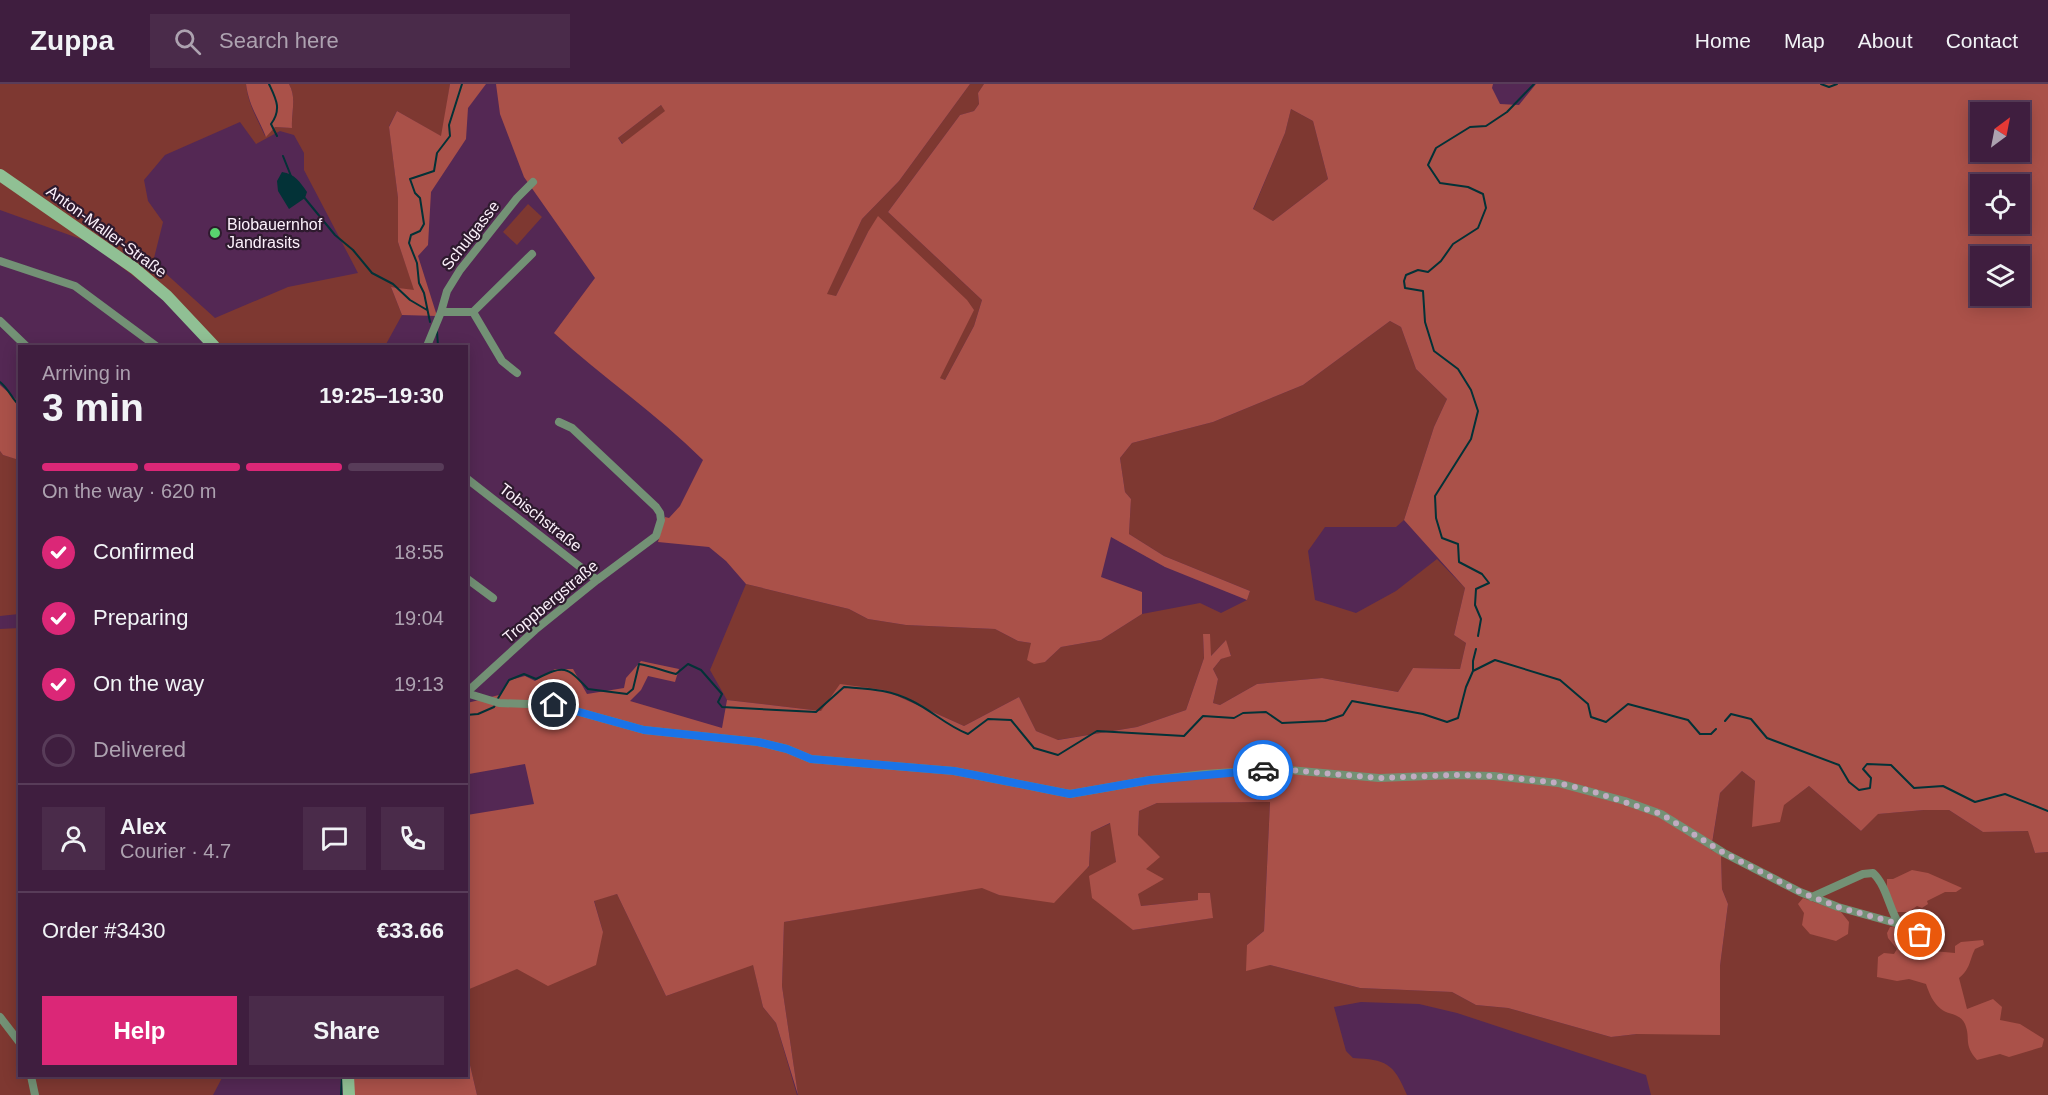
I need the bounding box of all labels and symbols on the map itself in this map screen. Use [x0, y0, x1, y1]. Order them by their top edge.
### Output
north arrow [1970, 102, 2030, 162]
street label: Anton-Maller-Straße [43, 182, 170, 281]
street label: Schulgasse [438, 197, 503, 273]
place label: Biobauernhof Jandrasits [227, 216, 323, 251]
marker: Biobauernhof Jandrasits [208, 226, 222, 240]
street label: Tobischstraße [496, 480, 585, 555]
street label: Troppbergstraße [499, 557, 601, 646]
pin [528, 679, 579, 730]
courier [1233, 740, 1293, 800]
pin [1894, 909, 1945, 960]

